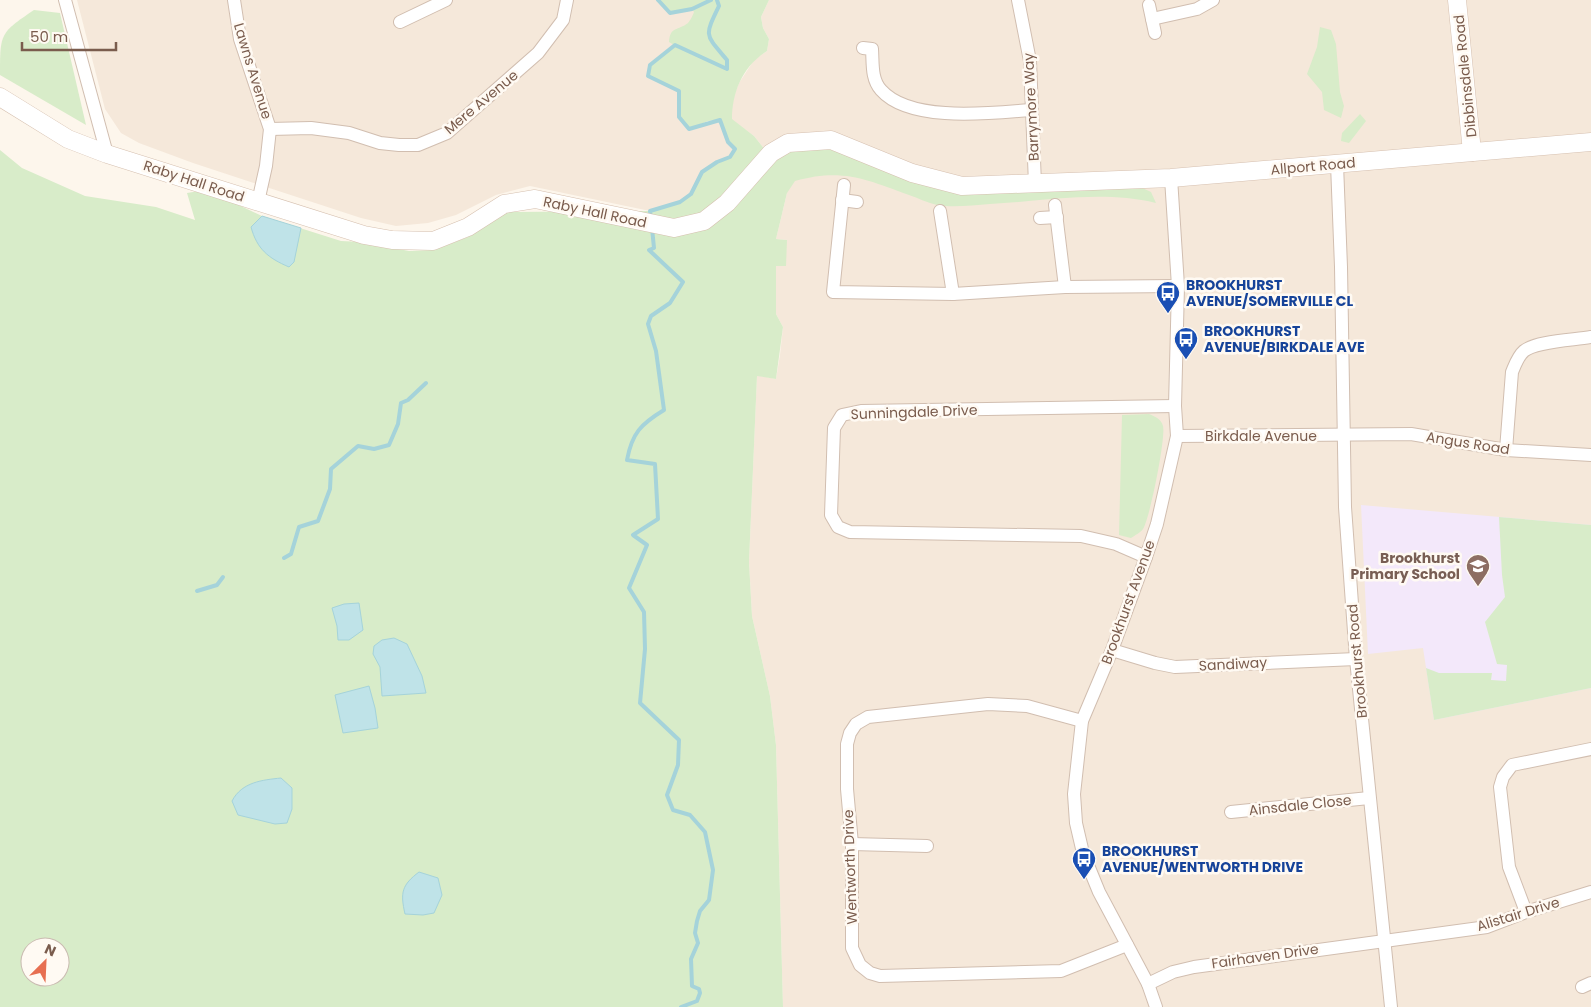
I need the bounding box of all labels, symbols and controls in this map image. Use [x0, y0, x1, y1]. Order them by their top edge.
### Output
street label: Dibbinsdale Road [1449, 14, 1481, 138]
scale bar [22, 20, 116, 52]
street label: Lawns Avenue [229, 20, 277, 122]
text: 50 m [30, 26, 68, 47]
street label: Barrymore Way [1018, 52, 1044, 162]
street label: Mere Avenue [440, 65, 523, 139]
street label: Allport Road [1270, 152, 1356, 180]
street label: Raby Hall Road [141, 155, 247, 207]
street label: Raby Hall Road [541, 191, 649, 233]
place label: BROOKHURST AVENUE/SOMERVILLE CL [1186, 275, 1354, 311]
bus stop icon: BROOKHURST AVENUE/SOMERVILLE CL [1155, 280, 1181, 314]
place label: BROOKHURST AVENUE/BIRKDALE AVE [1204, 321, 1365, 357]
bus stop icon: BROOKHURST AVENUE/BIRKDALE AVE [1173, 326, 1199, 360]
street label: Sunningdale Drive [850, 400, 978, 424]
street label: Birkdale Avenue [1205, 426, 1317, 446]
street label: Angus Road [1425, 427, 1511, 459]
street label: Brookhurst Avenue [1096, 537, 1160, 667]
place label: Brookhurst Primary School [1351, 548, 1460, 584]
school or university icon: Brookhurst Primary School [1465, 553, 1491, 587]
street label: Brookhurst Road [1342, 603, 1372, 719]
street label: Sandiway [1198, 652, 1268, 676]
street label: Ainsdale Close [1248, 790, 1353, 820]
street label: Wentworth Drive [838, 809, 862, 925]
place label: BROOKHURST AVENUE/WENTWORTH DRIVE [1102, 841, 1303, 877]
bus stop icon: BROOKHURST AVENUE/WENTWORTH DRIVE [1071, 846, 1097, 880]
street label: Alistair Drive [1474, 892, 1562, 936]
north arrow [20, 937, 70, 987]
text: N [41, 939, 59, 961]
street label: Fairhaven Drive [1210, 939, 1320, 973]

